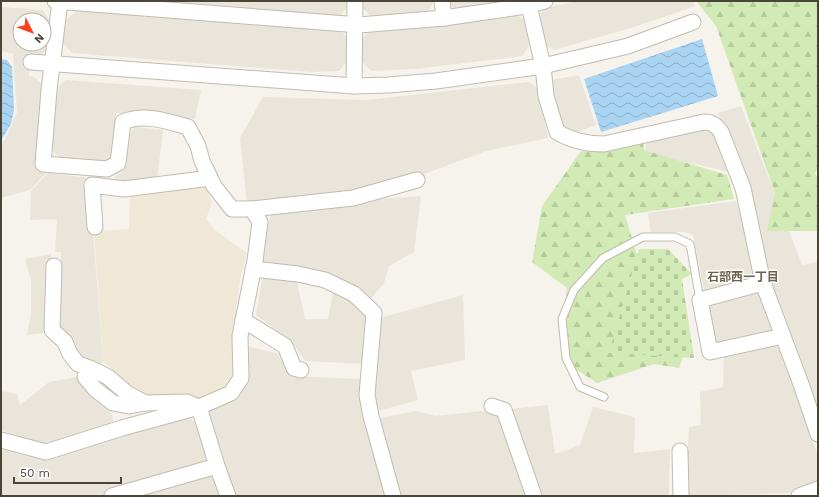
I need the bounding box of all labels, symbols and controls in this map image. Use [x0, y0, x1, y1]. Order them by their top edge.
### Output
north arrow [12, 12, 52, 52]
text: N [32, 31, 47, 46]
district label: 石部西一丁目 [707, 270, 779, 284]
scale bar [14, 459, 121, 485]
text: 50 m [20, 466, 50, 480]

